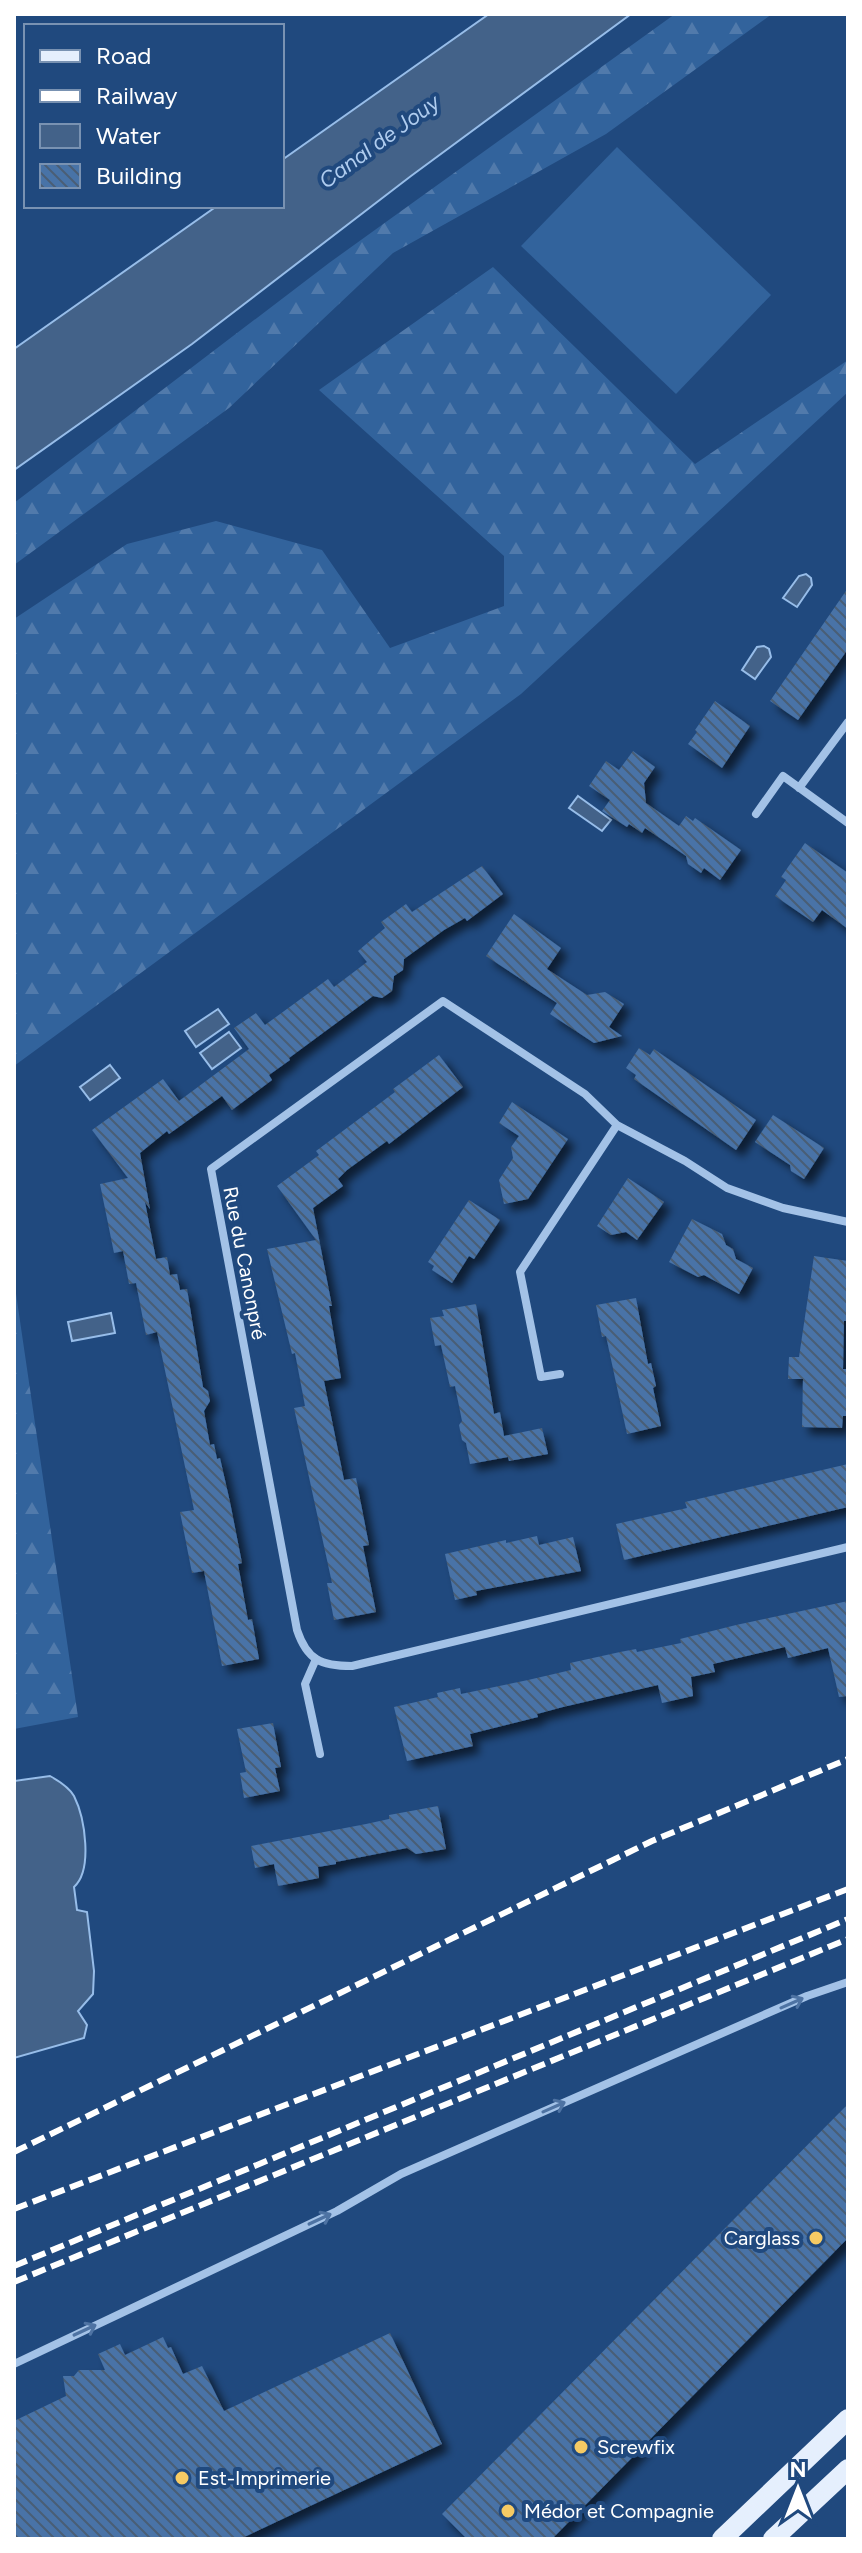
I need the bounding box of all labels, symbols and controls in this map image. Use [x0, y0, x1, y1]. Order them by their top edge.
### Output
legend [24, 24, 284, 208]
text: Road [96, 41, 151, 70]
text: Railway [96, 81, 178, 110]
water label: Canal de Jouy [314, 88, 446, 194]
text: Water [96, 121, 161, 150]
text: Building [96, 161, 182, 190]
street label: Rue du Canonpré [218, 1184, 272, 1342]
one-way arrow [779, 1994, 804, 2009]
one-way arrow [541, 2099, 566, 2114]
one-way arrow [307, 2211, 331, 2226]
place label: Carglass [724, 2226, 800, 2250]
marker: Carglass [807, 2229, 825, 2247]
one-way arrow [72, 2322, 96, 2337]
place label: Screwfix [597, 2435, 675, 2459]
marker: Screwfix [572, 2438, 590, 2456]
north arrow [758, 2449, 838, 2529]
text: N [789, 2456, 807, 2483]
place label: Est-Imprimerie [198, 2466, 331, 2490]
marker: Est-Imprimerie [173, 2469, 191, 2487]
place label: Médor et Compagnie [524, 2499, 714, 2523]
marker: Médor et Compagnie [499, 2502, 517, 2520]

